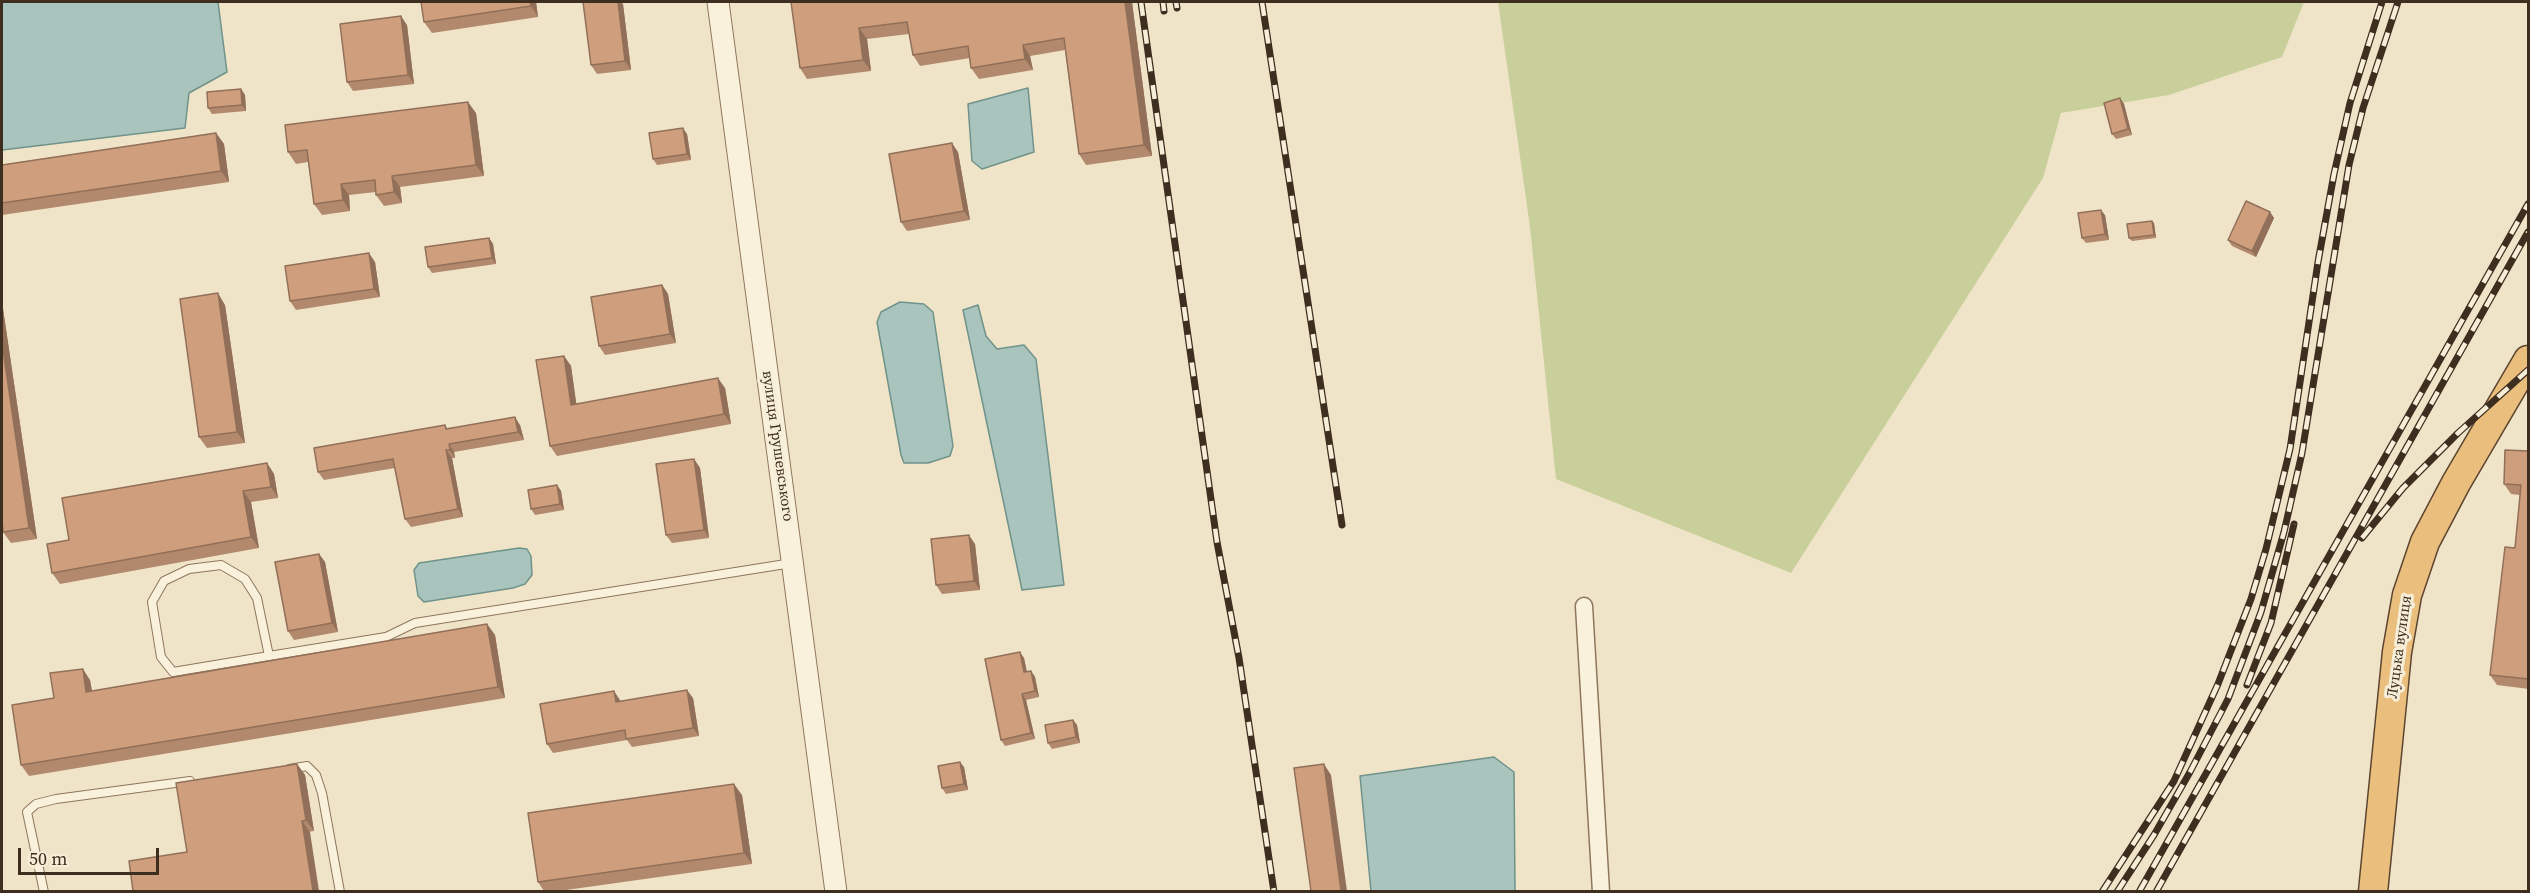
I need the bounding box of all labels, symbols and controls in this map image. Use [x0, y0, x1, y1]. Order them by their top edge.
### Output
street label: вулиця Грушевського [758, 369, 796, 523]
street label: Луцька вулиця [2384, 594, 2416, 700]
scale bar [21, 836, 162, 874]
text: 50 m [29, 846, 67, 871]

